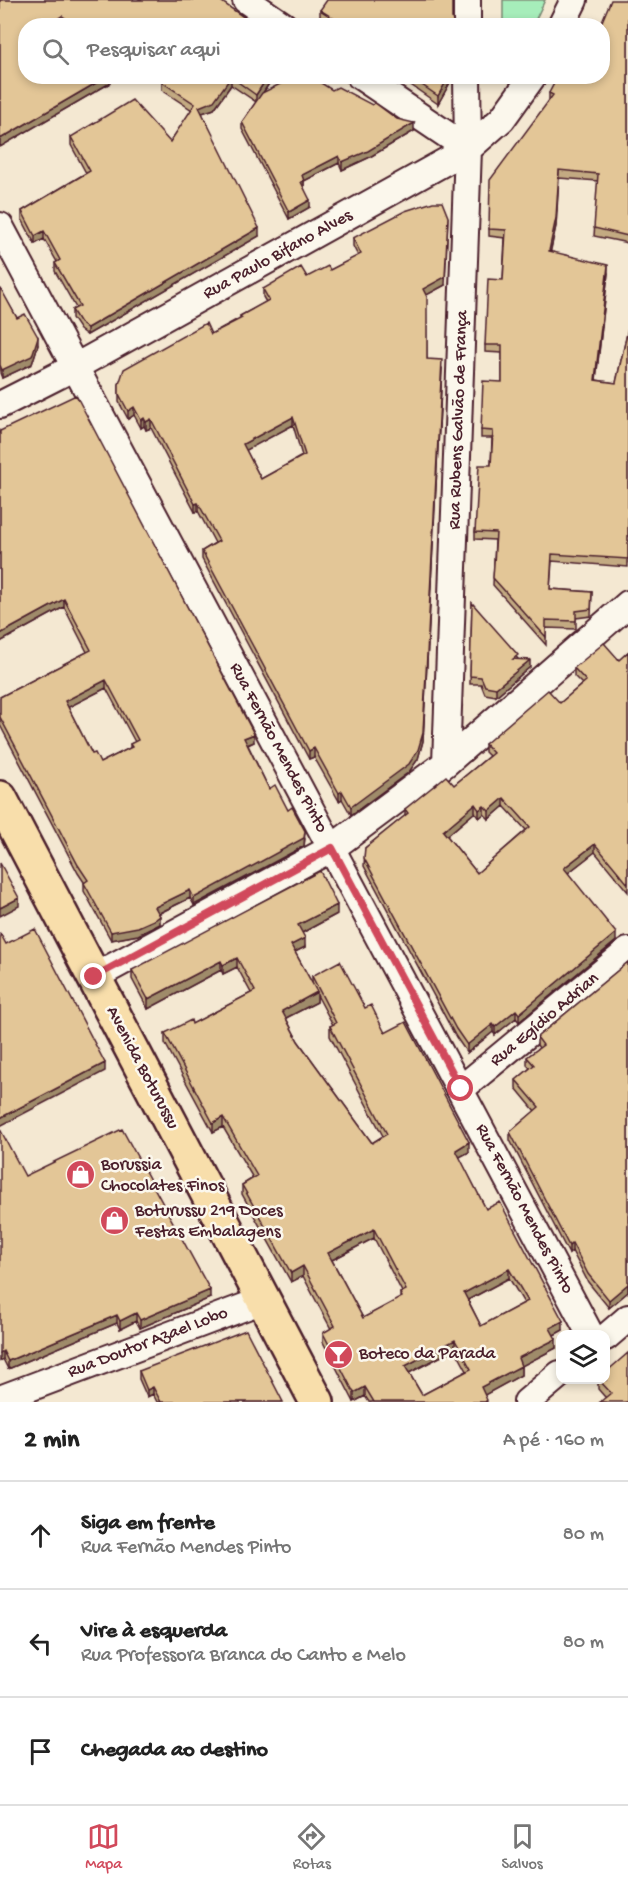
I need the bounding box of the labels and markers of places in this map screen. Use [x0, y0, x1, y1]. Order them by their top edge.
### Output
place label: Borussia Chocolates Finos [100, 1155, 226, 1197]
shop icon: Borussia Chocolates Finos [64, 1159, 96, 1191]
place label: Boturussu 219 Doces Festas Embalagens [134, 1201, 284, 1243]
shop icon: Boturussu 219 Doces Festas Embalagens [98, 1205, 130, 1237]
bar icon: Boteco da Parada [322, 1338, 354, 1370]
place label: Boteco da Parada [358, 1344, 497, 1365]

